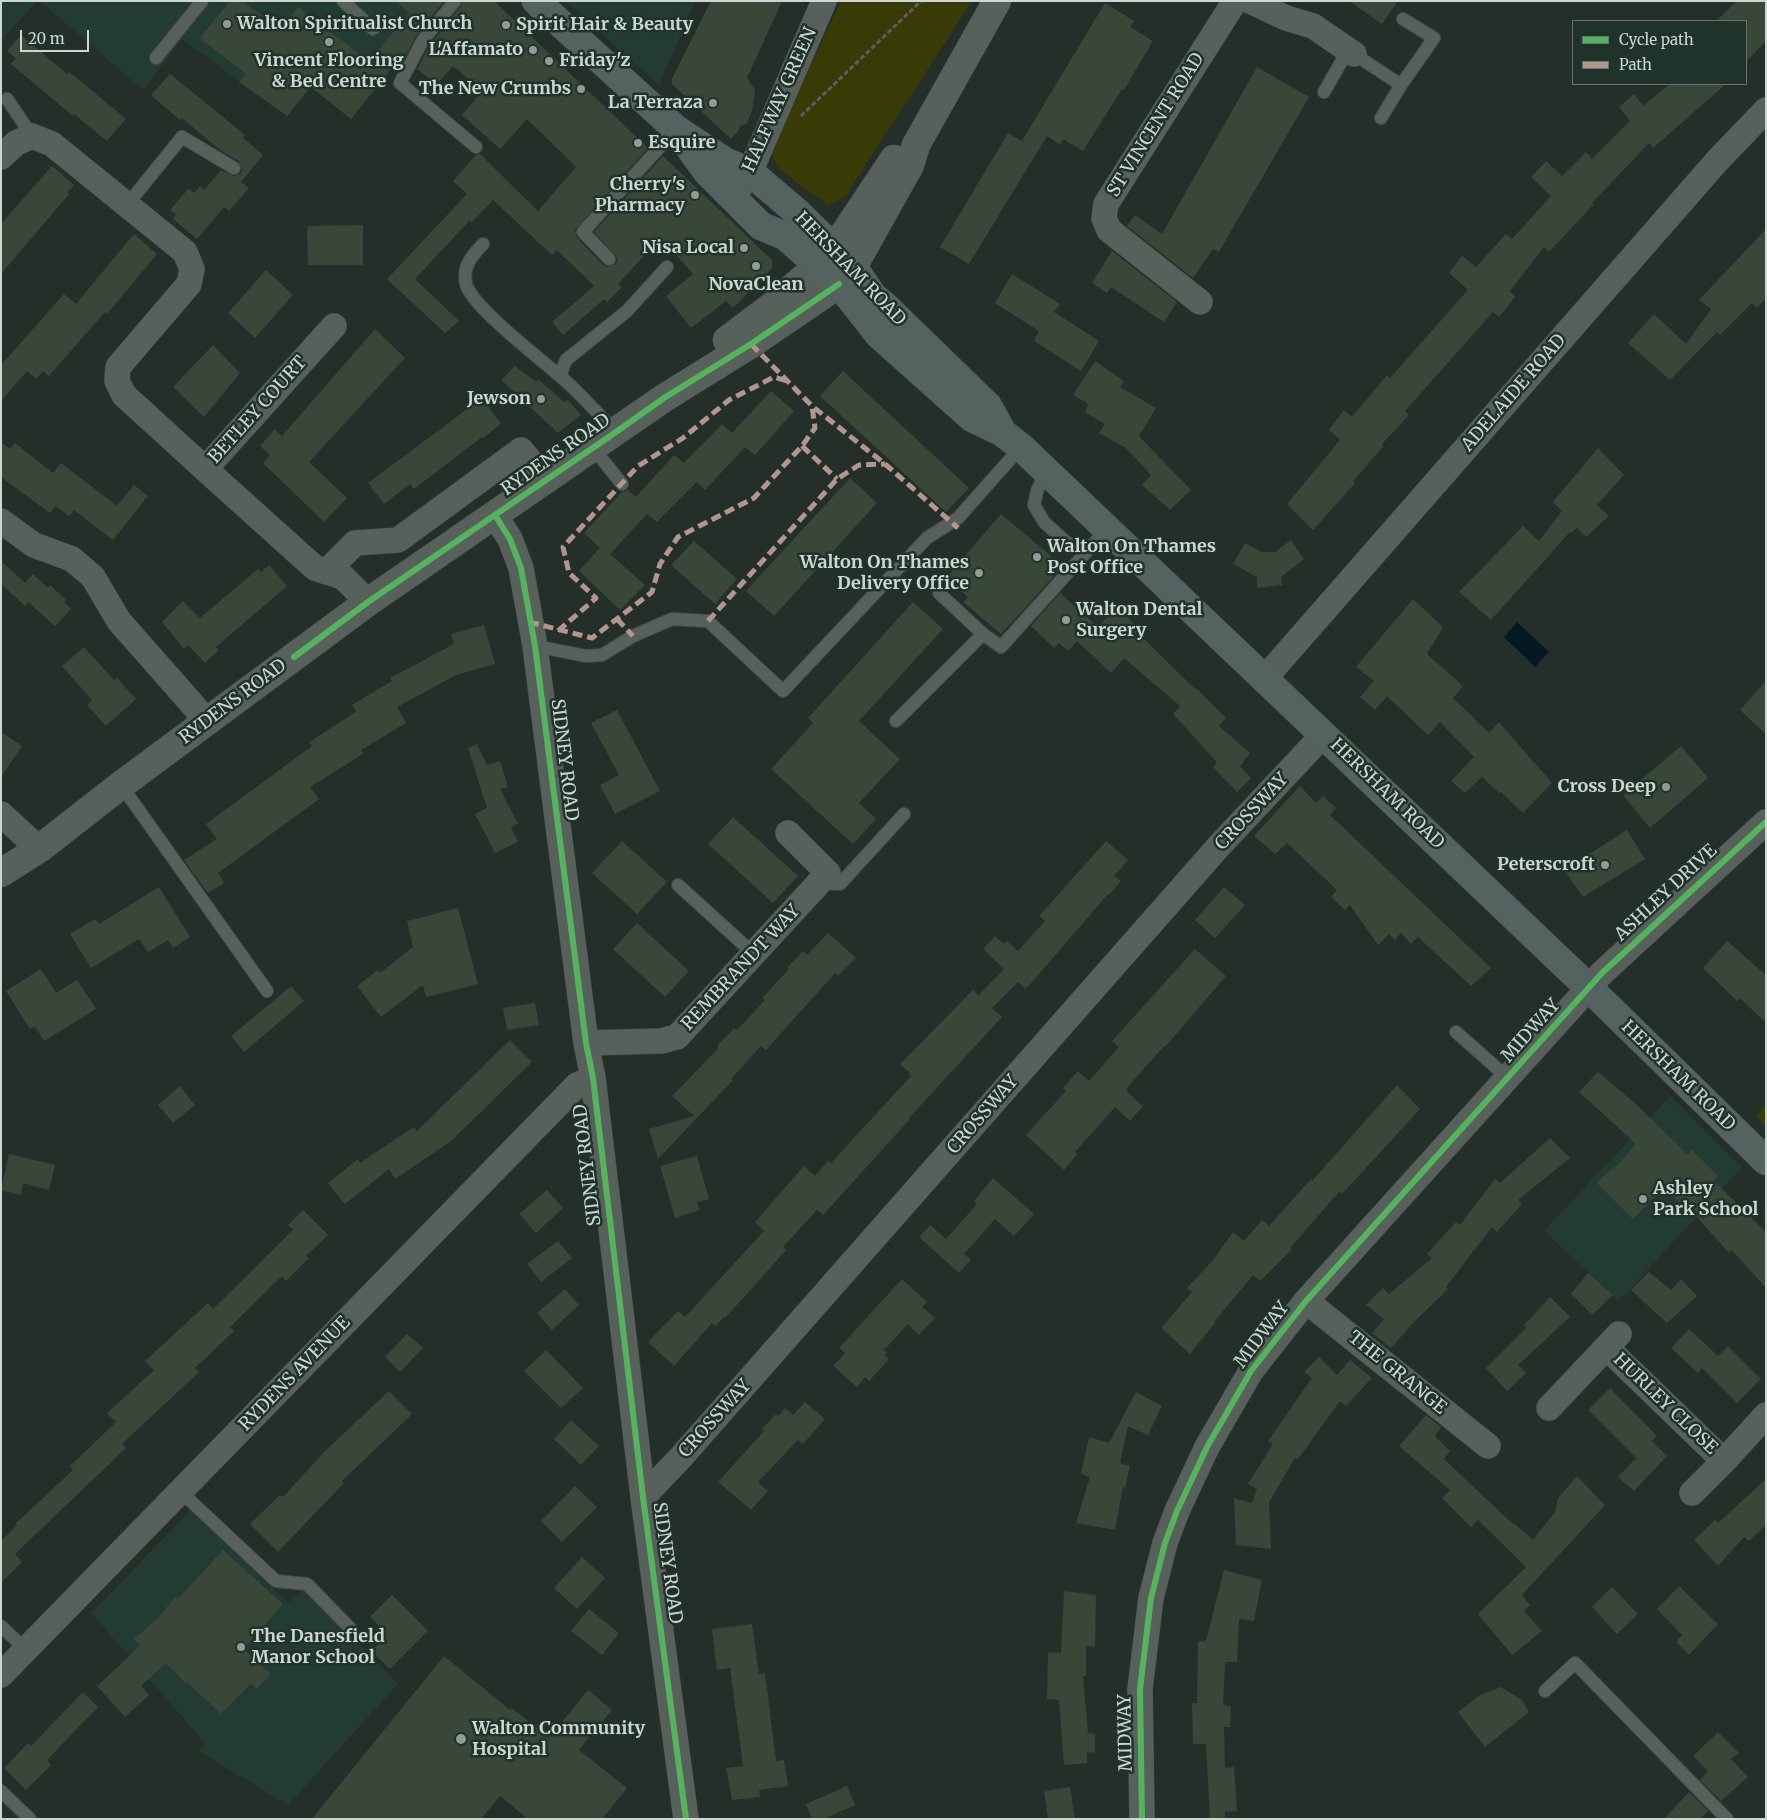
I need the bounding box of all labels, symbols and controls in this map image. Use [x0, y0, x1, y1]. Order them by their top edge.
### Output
place label: Walton Spiritualist Church [237, 13, 472, 35]
place label: Spirit Hair & Beauty [516, 14, 693, 36]
marker: Walton Spiritualist Church [221, 18, 233, 30]
marker: Spirit Hair & Beauty [500, 19, 512, 31]
scale bar [22, 20, 91, 52]
legend [1572, 20, 1747, 85]
street label: HALFWAY GREEN [738, 24, 822, 176]
text: 20 m [28, 29, 65, 48]
text: Cycle path [1619, 30, 1694, 49]
marker: Vincent Flooring & Bed Centre [323, 36, 335, 48]
place label: L'Affamato [428, 39, 523, 61]
marker: L'Affamato [527, 44, 539, 56]
street label: ST VINCENT ROAD [1103, 49, 1209, 201]
place label: Vincent Flooring & Bed Centre [254, 50, 404, 92]
place label: Friday'z [559, 50, 630, 72]
marker: Friday'z [543, 55, 555, 67]
text: Path [1619, 55, 1652, 74]
place label: The New Crumbs [419, 78, 571, 100]
marker: The New Crumbs [575, 83, 587, 95]
place label: La Terraza [608, 92, 703, 114]
marker: La Terraza [707, 97, 719, 109]
place label: Esquire [648, 132, 715, 154]
marker: Esquire [632, 137, 644, 149]
place label: Cherry's Pharmacy [595, 174, 685, 216]
marker: Cherry's Pharmacy [689, 189, 701, 201]
street label: HERSHAM ROAD [790, 208, 910, 330]
place label: Nisa Local [642, 237, 734, 259]
marker: Nisa Local [738, 242, 750, 254]
marker: NovaClean [750, 260, 762, 272]
place label: NovaClean [709, 274, 803, 296]
street label: ADELAIDE ROAD [1457, 330, 1571, 456]
street label: BETLEY COURT [204, 352, 312, 468]
place label: Jewson [467, 388, 531, 410]
marker: Jewson [535, 393, 547, 405]
street label: RYDENS ROAD [497, 409, 615, 501]
place label: Walton On Thames Post Office [1047, 536, 1216, 578]
marker: Walton On Thames Post Office [1031, 551, 1043, 563]
place label: Walton On Thames Delivery Office [800, 552, 969, 594]
marker: Walton On Thames Delivery Office [973, 567, 985, 579]
place label: Walton Dental Surgery [1076, 599, 1202, 642]
marker: Walton Dental Surgery [1060, 614, 1072, 626]
street label: RYDENS ROAD [175, 655, 291, 749]
street label: SIDNEY ROAD [546, 698, 582, 822]
street label: HERSHAM ROAD [1326, 734, 1448, 854]
street label: CROSSWAY [1211, 769, 1293, 855]
place label: Cross Deep [1558, 776, 1656, 798]
marker: Cross Deep [1660, 781, 1672, 793]
street label: ASHLEY DRIVE [1610, 840, 1722, 946]
place label: Peterscroft [1497, 854, 1595, 876]
marker: Peterscroft [1599, 859, 1611, 871]
street label: REMBRANDT WAY [677, 901, 805, 1035]
street label: MIDWAY [1497, 995, 1565, 1067]
street label: HERSHAM ROAD [1617, 1016, 1739, 1136]
street label: CROSSWAY [943, 1071, 1023, 1159]
street label: SIDNEY ROAD [570, 1103, 606, 1227]
place label: Ashley Park School [1653, 1178, 1758, 1220]
marker: Ashley Park School [1637, 1193, 1649, 1205]
street label: MIDWAY [1230, 1298, 1294, 1372]
street label: RYDENS AVENUE [235, 1312, 355, 1436]
street label: THE GRANGE [1344, 1327, 1450, 1419]
street label: HURLEY CLOSE [1609, 1349, 1721, 1459]
street label: CROSSWAY [674, 1376, 756, 1462]
street label: SIDNEY ROAD [648, 1501, 686, 1625]
place label: The Danesfield Manor School [251, 1626, 385, 1668]
marker: The Danesfield Manor School [235, 1641, 247, 1653]
street label: MIDWAY [1115, 1694, 1137, 1772]
place label: Walton Community Hospital [472, 1718, 645, 1760]
marker: Walton Community Hospital [454, 1732, 468, 1746]

